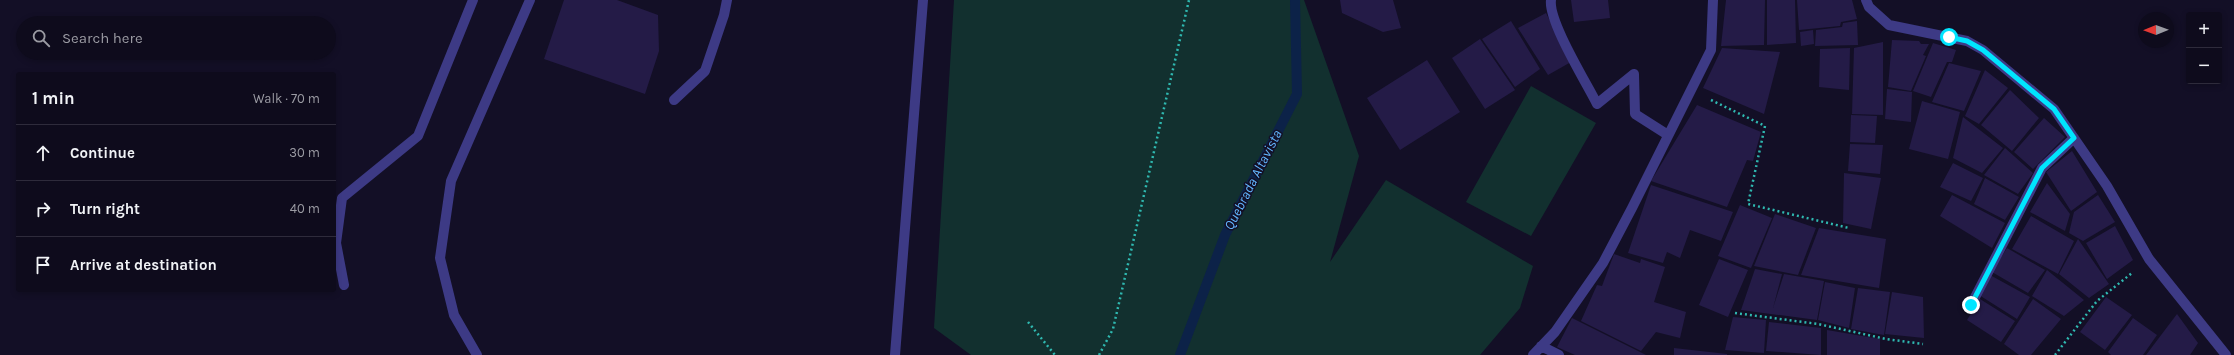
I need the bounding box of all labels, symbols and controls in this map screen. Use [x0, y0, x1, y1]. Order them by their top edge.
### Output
north arrow [2138, 12, 2174, 48]
map controls [2186, 12, 2222, 84]
button: + [2186, 12, 2222, 48]
search box [16, 16, 336, 60]
icon: search [30, 27, 52, 49]
route start [1940, 28, 1958, 46]
text: Search here [62, 29, 143, 47]
button: − [2186, 48, 2222, 84]
text: 1 min [32, 88, 75, 108]
text: Walk · 70 m [253, 91, 320, 106]
water label: Quebrada Altavista [1220, 127, 1286, 233]
icon: ahead [32, 142, 54, 164]
text: Continue [70, 144, 135, 162]
text: 30 m [289, 145, 320, 160]
icon: right [32, 198, 54, 220]
text: Turn right [70, 200, 140, 218]
text: 40 m [290, 201, 320, 216]
icon: arrive [32, 254, 54, 276]
text: Arrive at destination [70, 256, 217, 274]
route end [1962, 296, 1980, 314]

